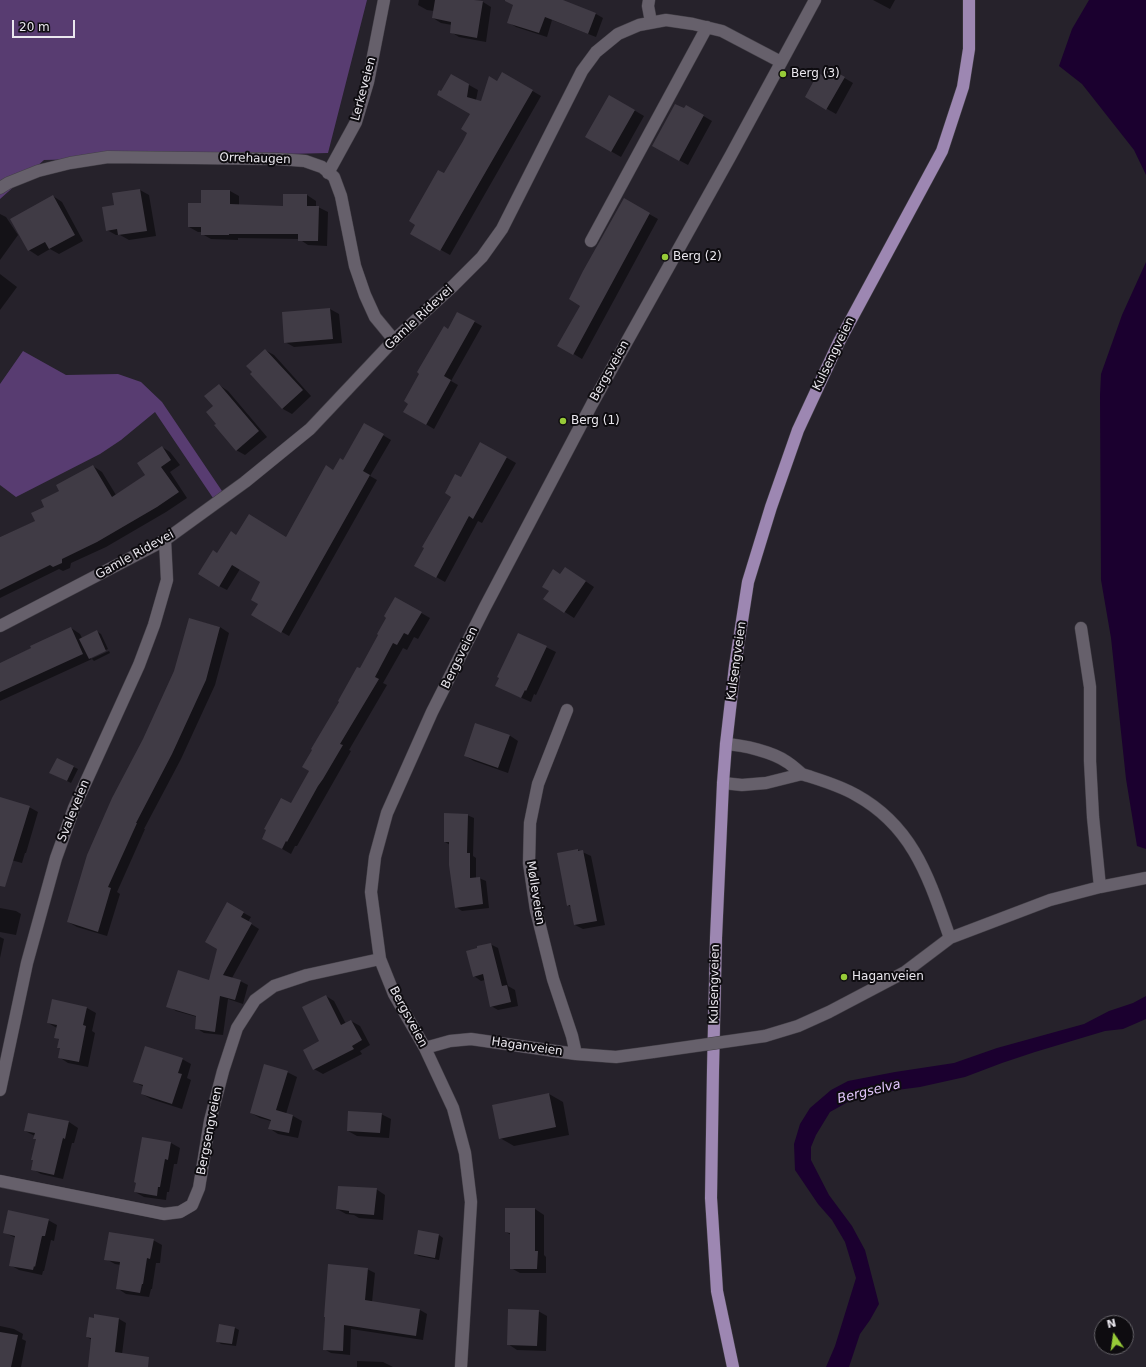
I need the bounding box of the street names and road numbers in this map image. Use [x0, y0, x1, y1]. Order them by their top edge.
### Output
street label: Lerkeveien [349, 56, 379, 122]
street label: Orrehaugen [219, 151, 291, 167]
street label: Gamle Ridevei [382, 283, 456, 353]
street label: Kulsengveien [810, 315, 858, 393]
street label: Bergsveien [587, 338, 633, 404]
street label: Gamle Ridevei [93, 528, 177, 582]
street label: Kulsengveien [724, 620, 750, 702]
street label: Bergsveien [439, 625, 481, 691]
street label: Svaleveien [55, 778, 93, 844]
street label: Mølleveien [523, 860, 547, 926]
street label: Kulsengveien [707, 944, 723, 1024]
street label: Bergsveien [386, 984, 430, 1050]
street label: Haganveien [490, 1035, 564, 1059]
street label: Bergsengveien [194, 1086, 226, 1176]

